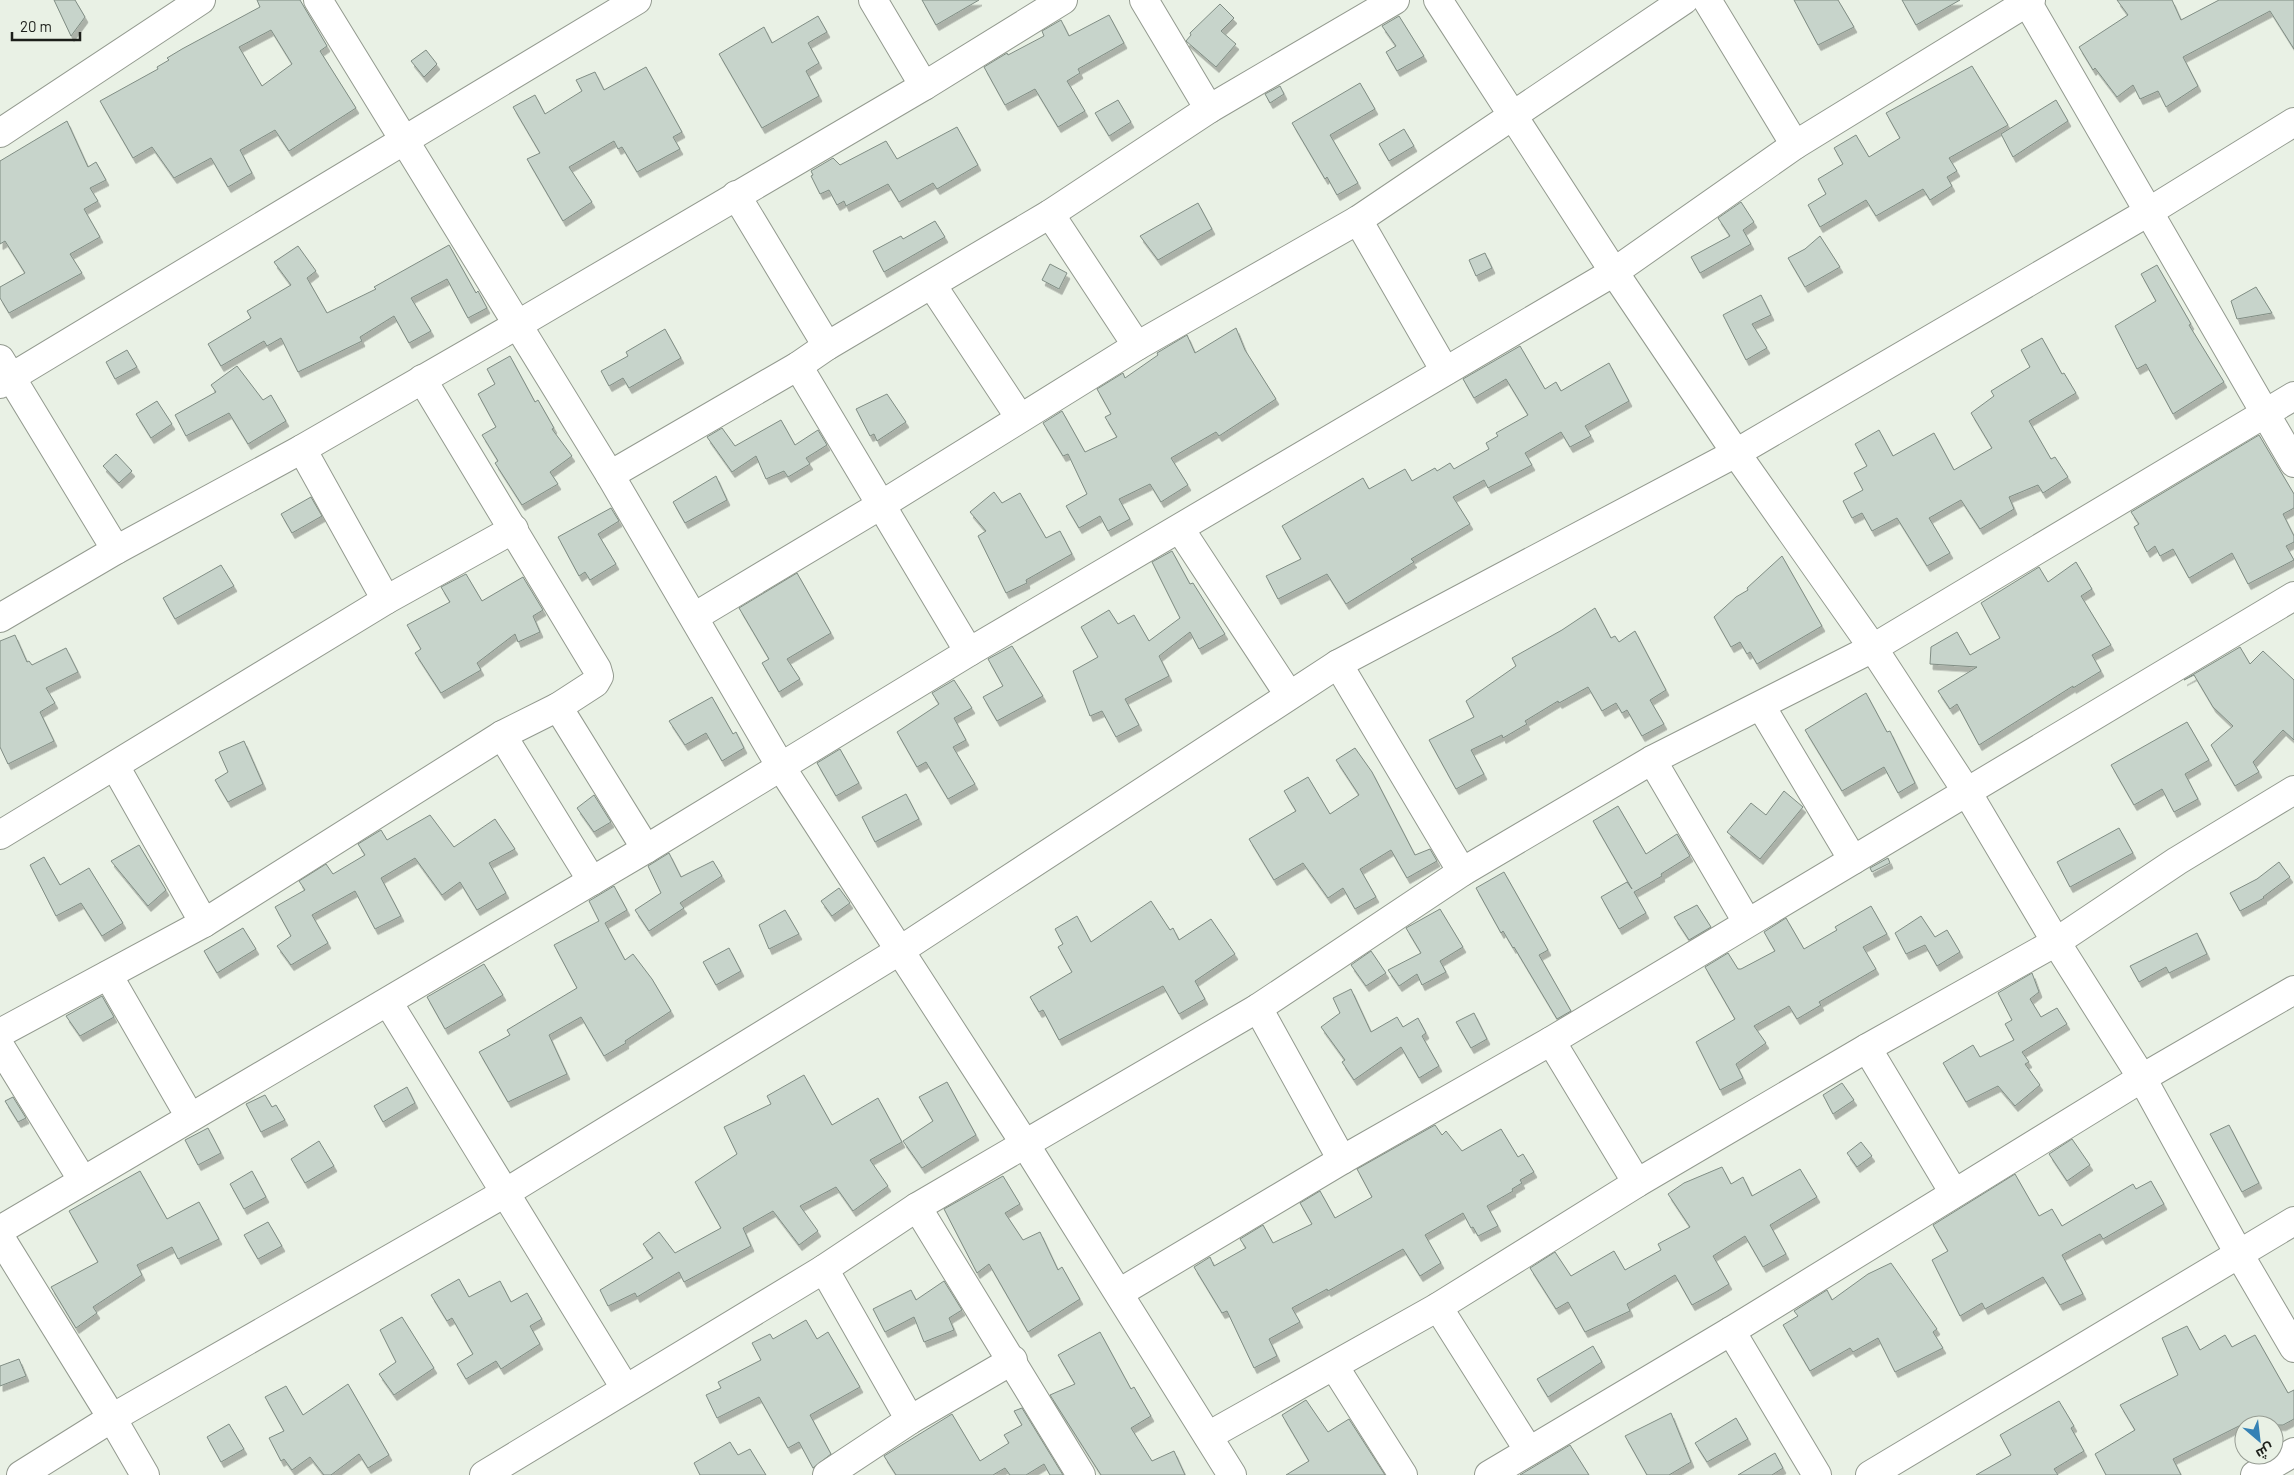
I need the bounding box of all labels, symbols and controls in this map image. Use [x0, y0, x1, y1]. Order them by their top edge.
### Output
scale bar [12, 10, 80, 42]
text: 20 m [20, 17, 52, 35]
north arrow [2234, 1415, 2284, 1465]
text: ش [2253, 1439, 2277, 1464]

